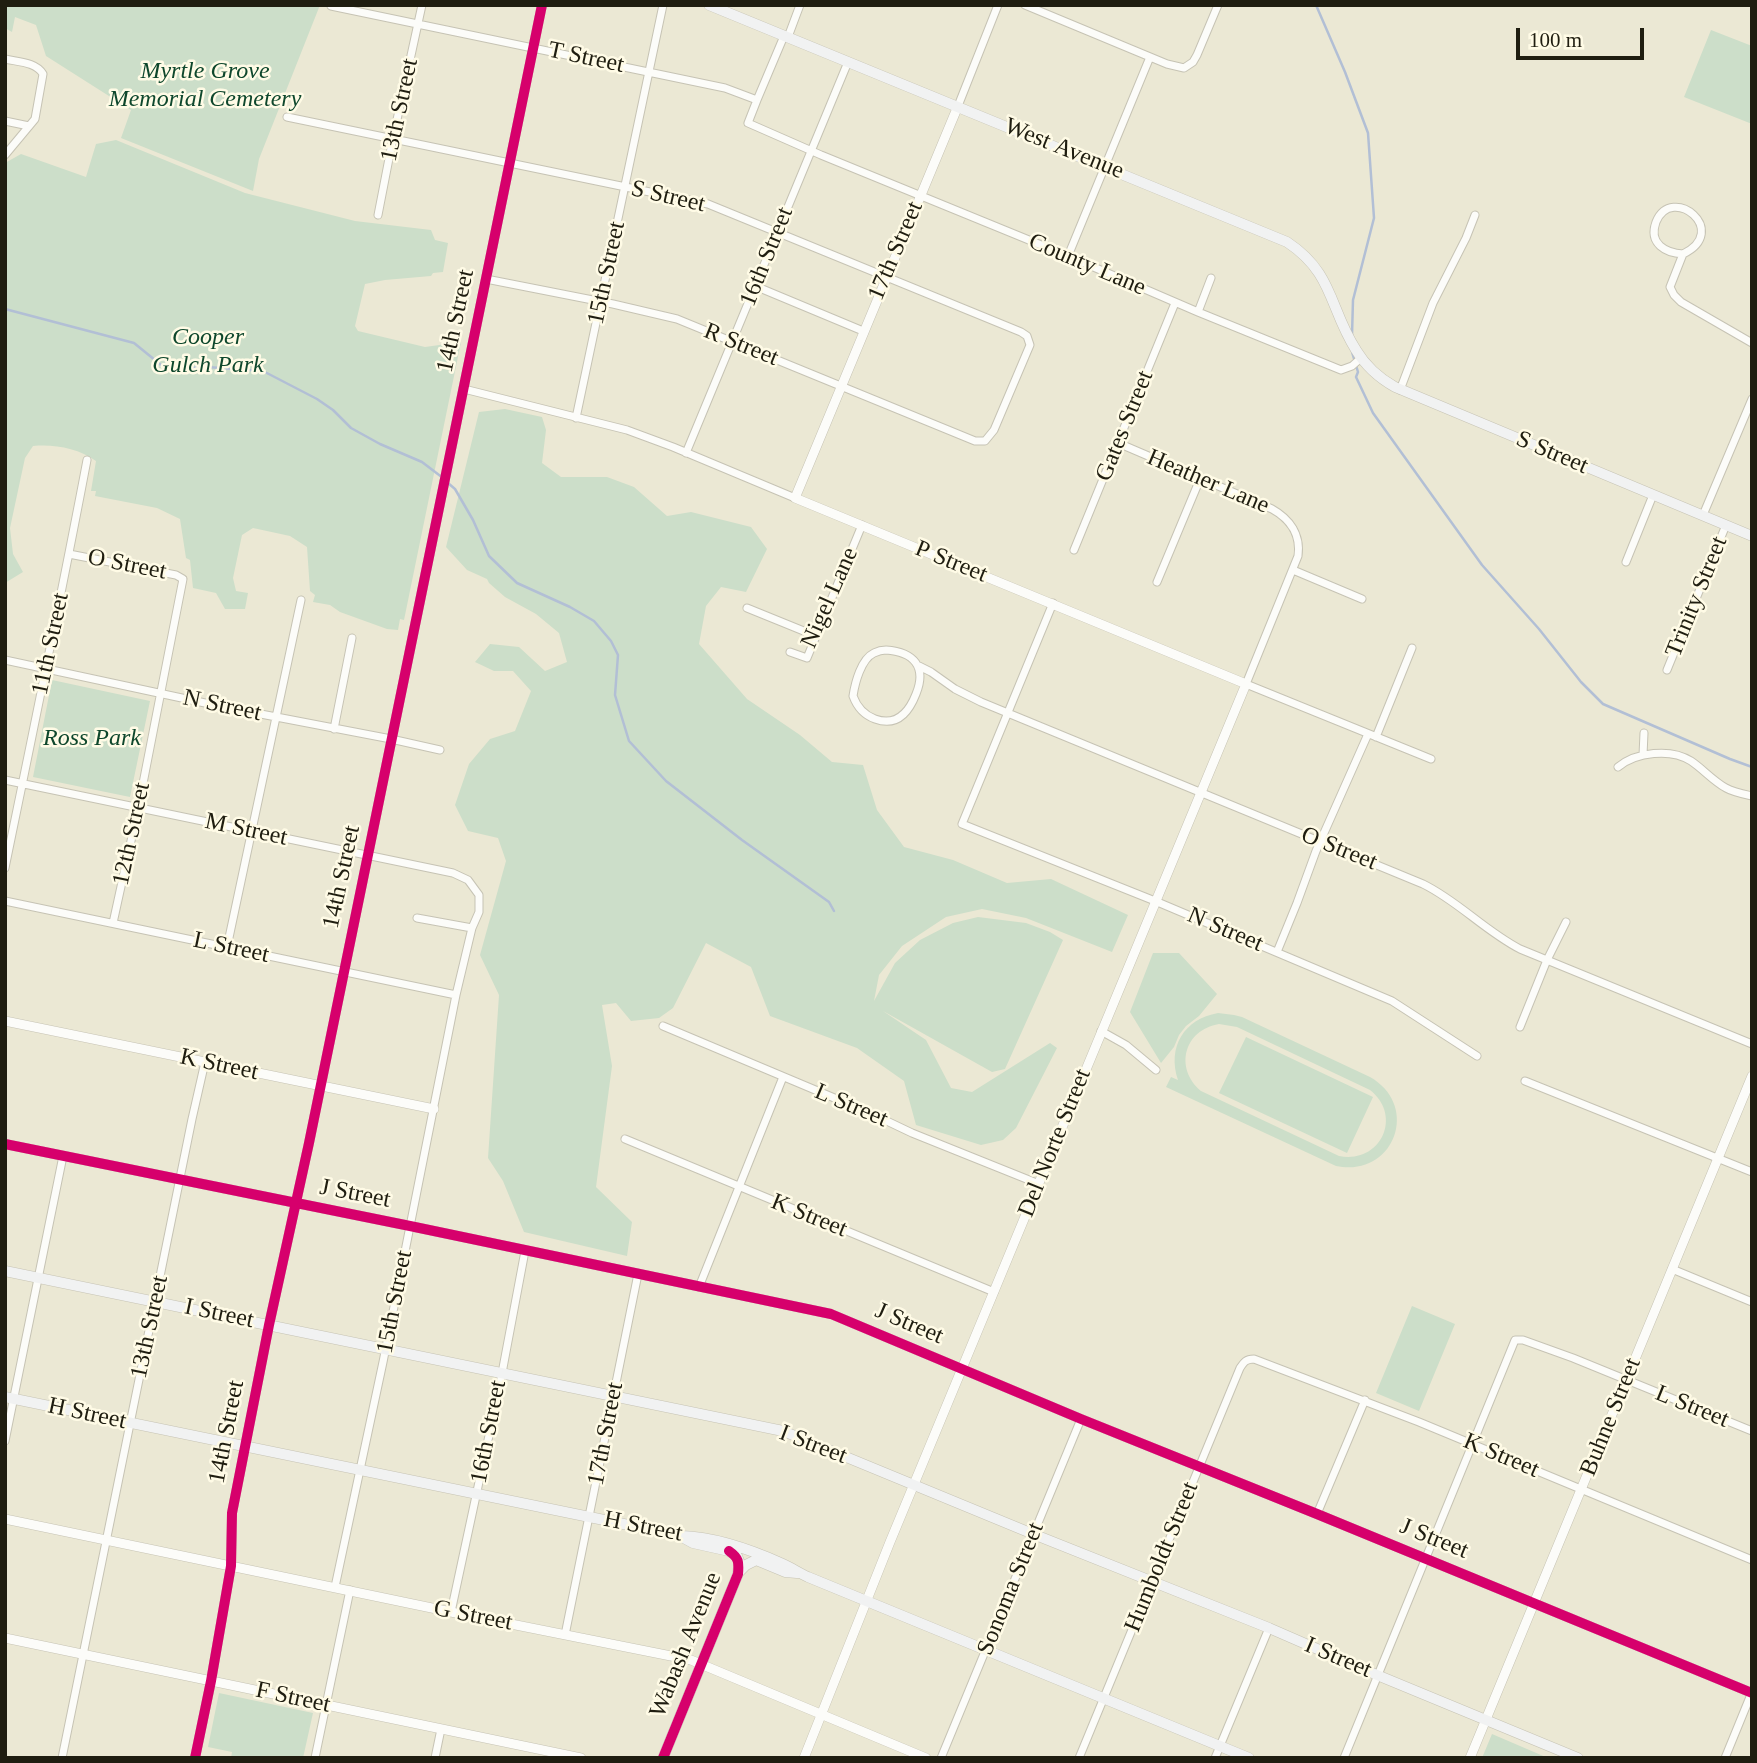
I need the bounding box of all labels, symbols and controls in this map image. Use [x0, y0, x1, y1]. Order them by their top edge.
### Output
scale bar [1519, 14, 1647, 58]
text: 100 m [1529, 28, 1582, 52]
street label: T Street [546, 36, 626, 80]
street label: 13th Street [375, 56, 425, 164]
park label: Myrtle Grove Memorial Cemetery [109, 58, 301, 114]
street label: West Avenue [1000, 112, 1128, 186]
street label: S Street [628, 174, 708, 220]
street label: 17th Street [862, 197, 930, 305]
street label: 16th Street [734, 203, 800, 311]
street label: 15th Street [582, 219, 632, 327]
street label: County Lane [1024, 227, 1150, 303]
street label: 14th Street [431, 267, 481, 375]
street label: R Street [699, 317, 783, 373]
park label: Cooper Gulch Park [152, 324, 264, 380]
street label: Gates Street [1090, 367, 1160, 485]
street label: S Street [1512, 425, 1592, 481]
street label: Heather Lane [1143, 443, 1273, 521]
street label: Trinity Street [1660, 532, 1734, 662]
street label: P Street [911, 535, 991, 589]
street label: O Street [85, 543, 169, 587]
street label: Nigel Lane [795, 543, 865, 653]
street label: 11th Street [26, 590, 76, 698]
street label: N Street [180, 684, 264, 728]
park label: Ross Park [43, 725, 141, 753]
street label: 12th Street [107, 780, 157, 888]
street label: M Street [202, 807, 290, 853]
street label: O Street [1297, 821, 1381, 877]
street label: 14th Street [317, 823, 367, 931]
street label: N Street [1183, 901, 1267, 959]
street label: L Street [191, 926, 271, 970]
street label: K Street [177, 1043, 261, 1087]
street label: Del Norte Street [1012, 1065, 1098, 1221]
street label: L Street [810, 1078, 892, 1134]
street label: J Street [317, 1173, 393, 1215]
street label: K Street [767, 1188, 851, 1244]
street label: 15th Street [371, 1248, 419, 1356]
street label: 13th Street [125, 1273, 175, 1381]
street label: I Street [182, 1293, 256, 1335]
street label: J Street [871, 1297, 947, 1351]
street label: Buhne Street [1574, 1354, 1648, 1480]
street label: 14th Street [203, 1378, 251, 1486]
street label: 16th Street [465, 1378, 513, 1486]
street label: L Street [1651, 1379, 1733, 1435]
street label: 17th Street [582, 1380, 630, 1488]
street label: H Street [45, 1392, 129, 1436]
street label: I Street [775, 1419, 851, 1471]
street label: K Street [1459, 1427, 1543, 1485]
street label: Humboldt Street [1119, 1478, 1205, 1636]
street label: H Street [601, 1505, 685, 1549]
street label: J Street [1396, 1512, 1472, 1566]
street label: Sonoma Street [971, 1518, 1051, 1660]
street label: Wabash Avenue [644, 1568, 728, 1722]
street label: G Street [431, 1594, 515, 1638]
street label: I Street [1300, 1631, 1376, 1685]
street label: F Street [253, 1676, 333, 1720]

